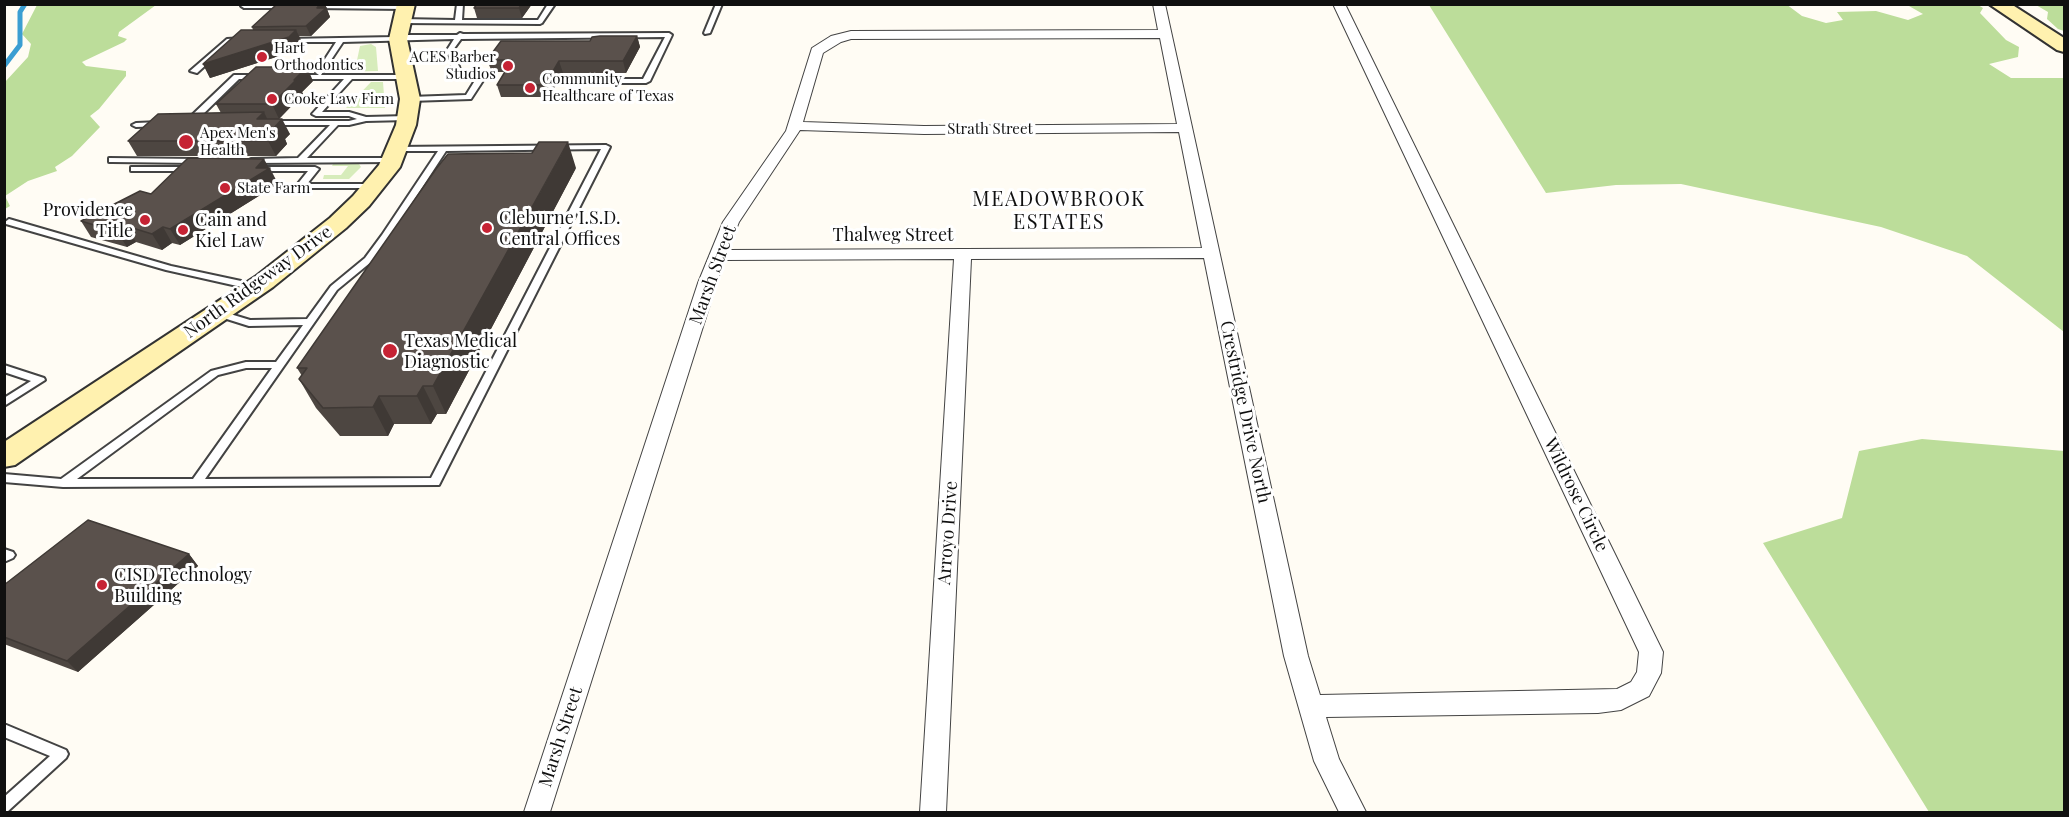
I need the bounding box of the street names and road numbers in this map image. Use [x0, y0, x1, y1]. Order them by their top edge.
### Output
street label: Strath Street [947, 120, 1033, 138]
street label: North Ridgeway Drive [180, 221, 336, 343]
street label: Marsh Street [685, 222, 741, 328]
street label: Thalweg Street [833, 224, 953, 246]
street label: Crestridge Drive North [1215, 319, 1275, 505]
street label: Wildrose Circle [1539, 435, 1613, 555]
street label: Arroyo Drive [934, 480, 962, 586]
street label: Marsh Street [535, 684, 587, 790]

